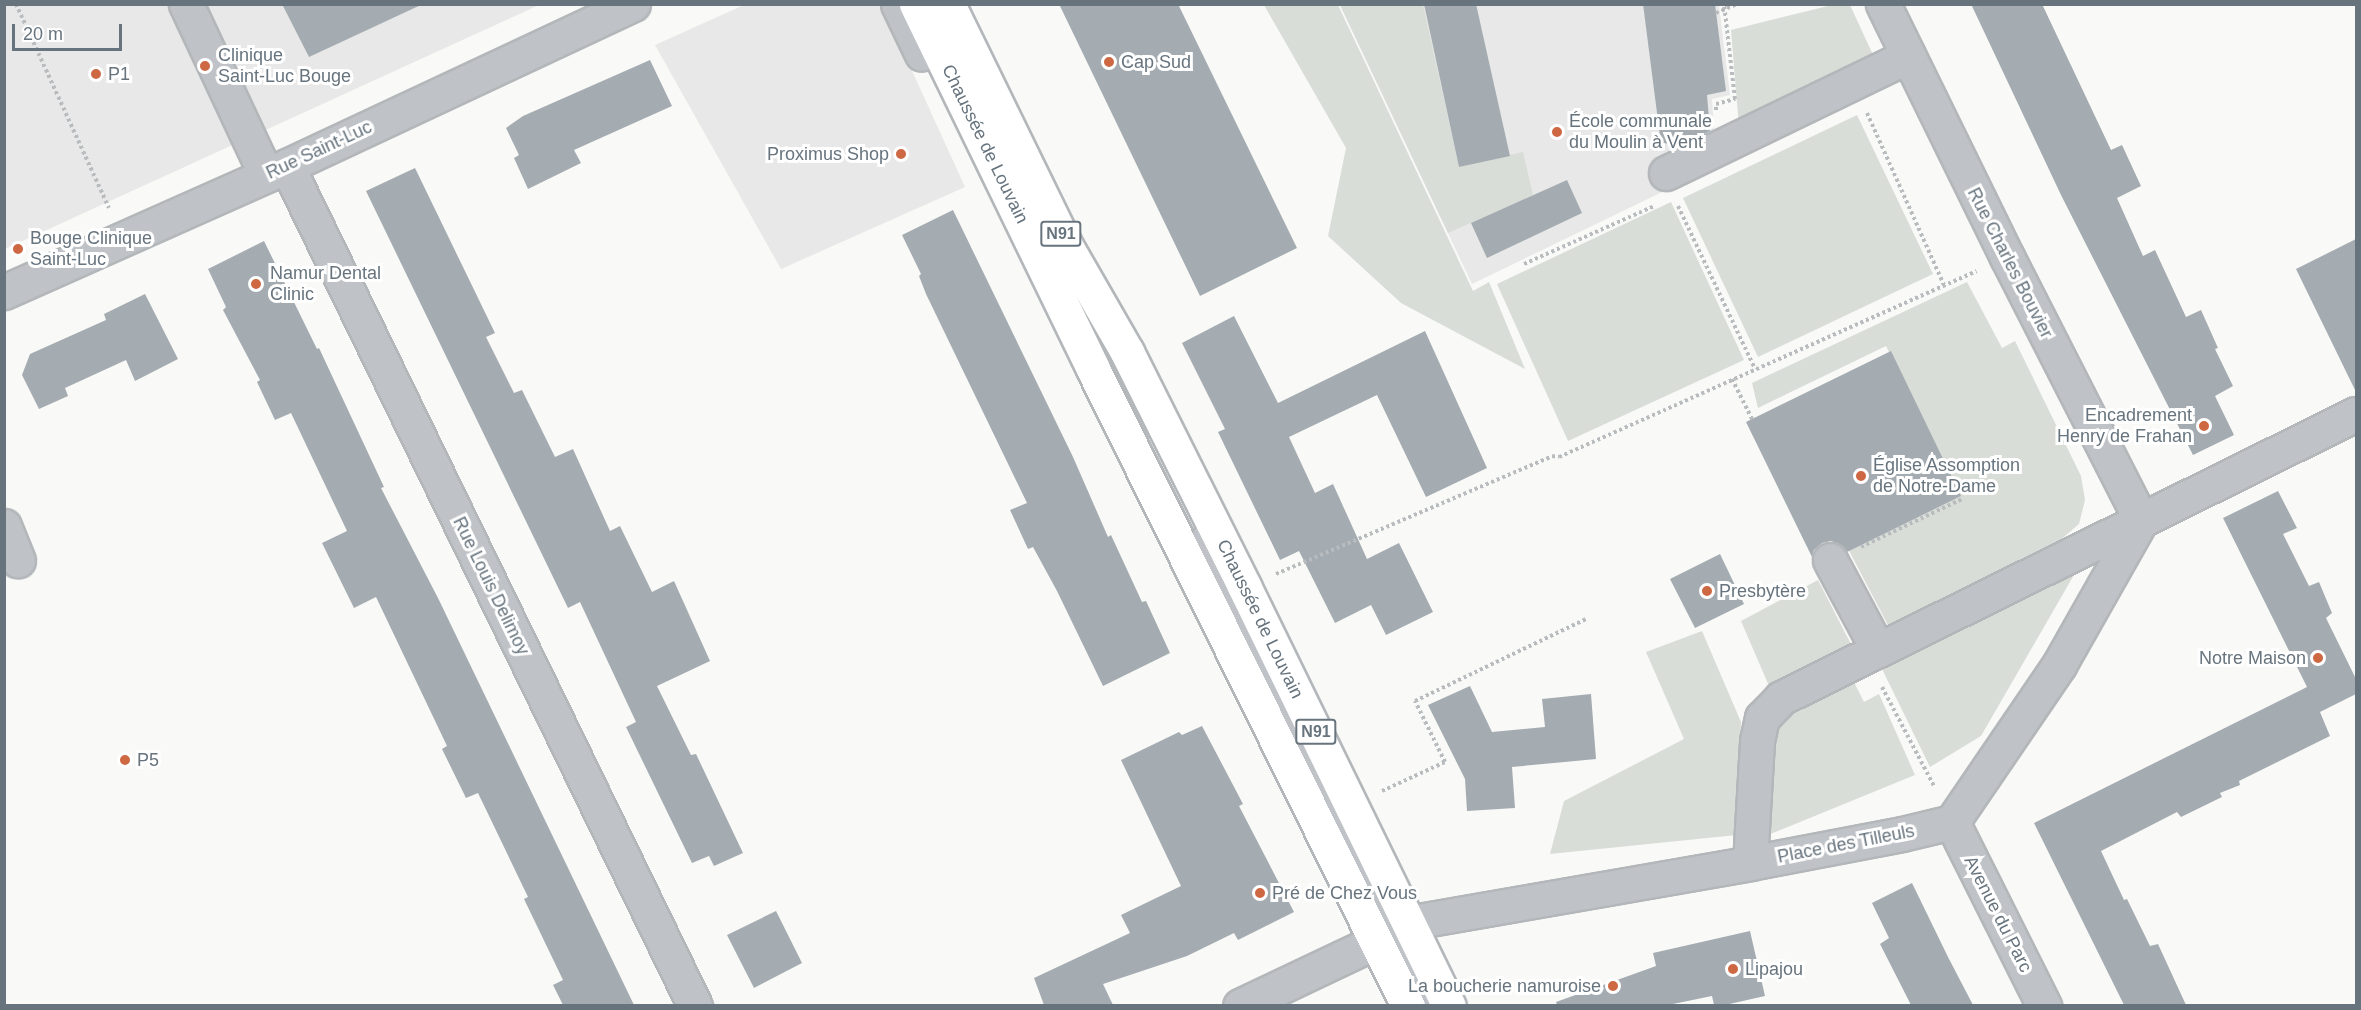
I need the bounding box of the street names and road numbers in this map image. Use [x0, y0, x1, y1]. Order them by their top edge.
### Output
street label: Chaussée de Louvain [937, 61, 1033, 227]
street label: Rue Saint-Luc [263, 116, 375, 184]
street label: Rue Charles Bouvier [1963, 184, 2057, 342]
road number: N91 [1040, 221, 1082, 247]
street label: Rue Louis Delimoy [448, 513, 534, 659]
street label: Chaussée de Louvain [1212, 536, 1308, 702]
road number: N91 [1295, 719, 1337, 745]
street label: Place des Tilleuls [1776, 820, 1916, 868]
street label: Avenue du Parc [1959, 852, 2037, 976]

